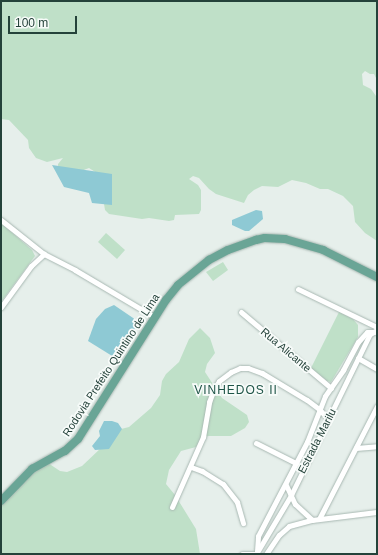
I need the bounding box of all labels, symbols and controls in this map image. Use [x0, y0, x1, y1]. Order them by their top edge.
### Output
scale bar [10, 8, 79, 34]
text: 100 m [15, 16, 48, 30]
street label: Rodovia Prefeito Quintino de Lima [60, 291, 162, 439]
street label: Rua Alicante [258, 325, 314, 375]
district label: VINHEDOS II [194, 384, 278, 398]
street label: Estrada Marilu [295, 406, 339, 476]

